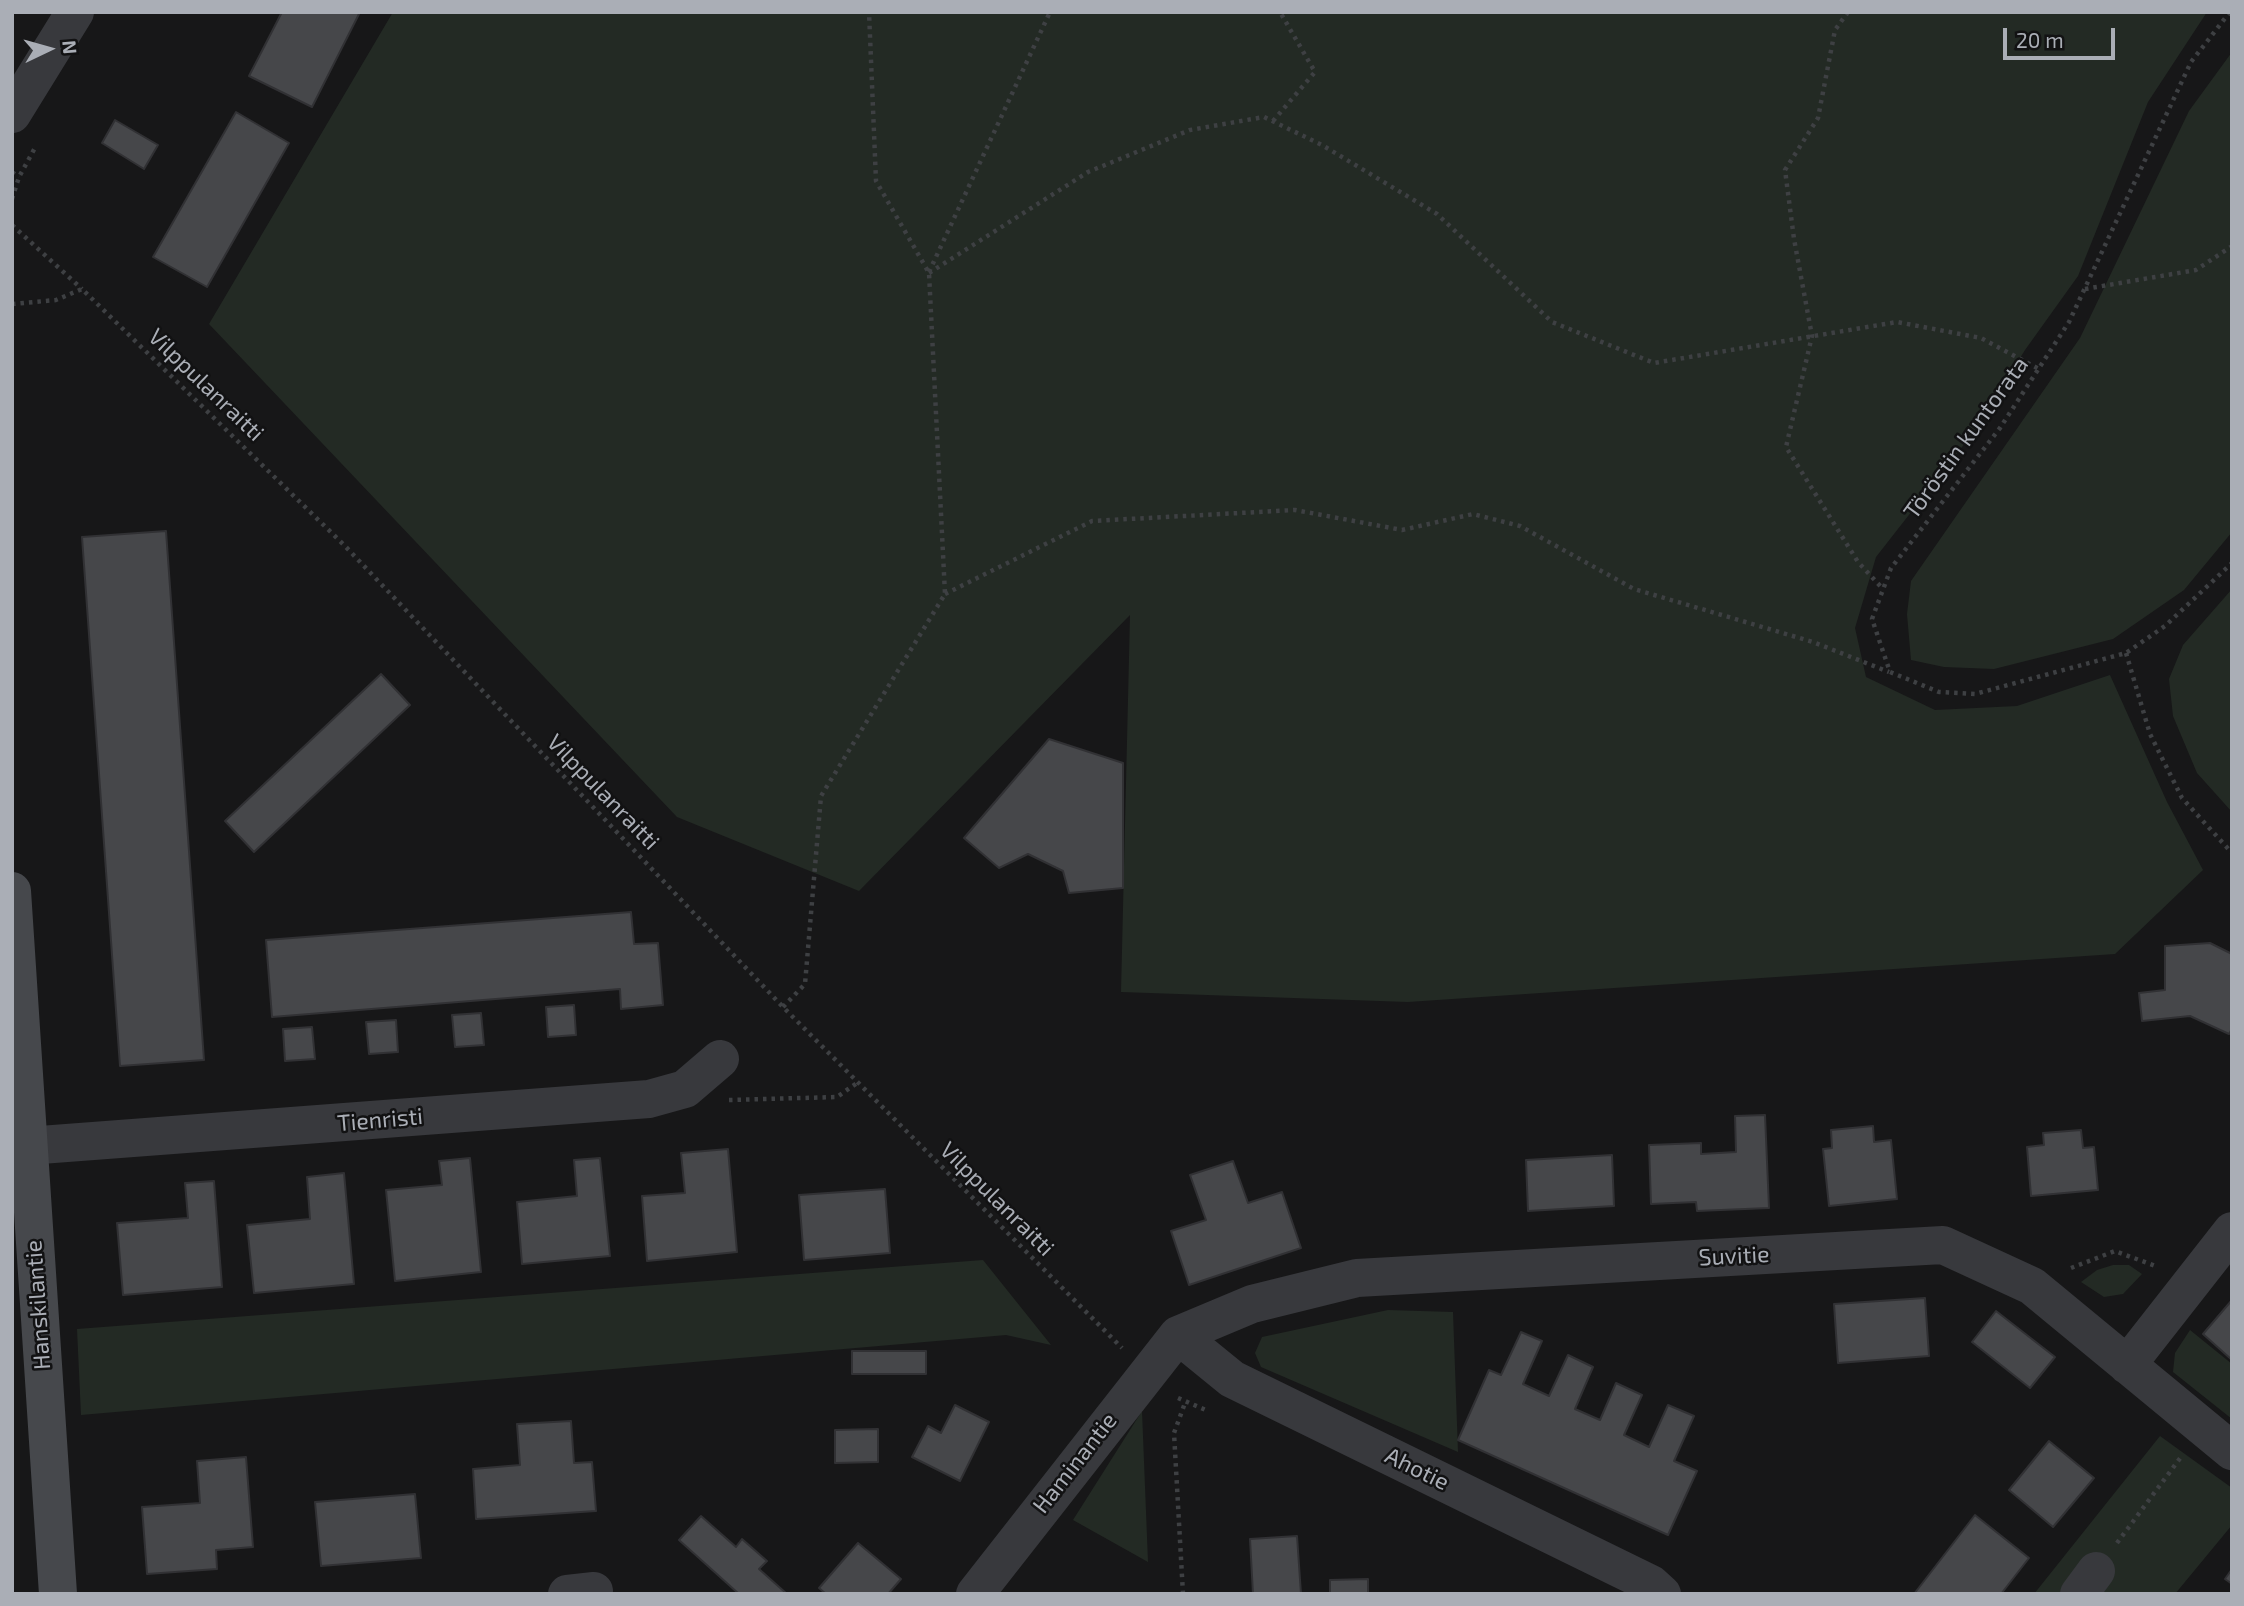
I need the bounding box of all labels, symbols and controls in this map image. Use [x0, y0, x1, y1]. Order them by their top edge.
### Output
north arrow [14, 14, 84, 84]
scale bar [2006, 14, 2118, 58]
text: 20 m [2016, 27, 2064, 52]
text: N [58, 39, 82, 55]
street label: Vilppulanraitti [142, 323, 270, 447]
street label: Töröstin kuntorata [1898, 352, 2034, 524]
street label: Vilppulanraitti [541, 728, 665, 856]
street label: Tienristi [336, 1103, 424, 1137]
street label: Vilppulanraitti [934, 1136, 1060, 1262]
street label: Hanskilantie [20, 1239, 56, 1371]
street label: Suvitie [1698, 1240, 1770, 1272]
street label: Haminantie [1027, 1407, 1123, 1519]
street label: Ahotie [1381, 1442, 1453, 1496]

